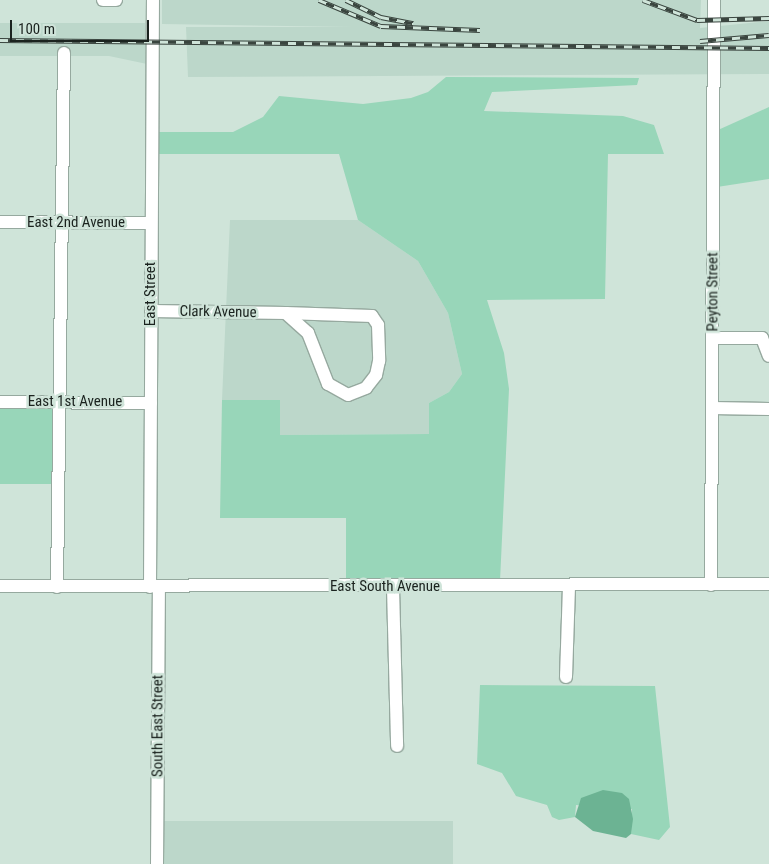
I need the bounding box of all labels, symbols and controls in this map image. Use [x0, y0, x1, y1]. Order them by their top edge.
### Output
scale bar [12, 10, 151, 42]
text: 100 m [18, 20, 55, 38]
street label: East 2nd Avenue [27, 214, 125, 232]
street label: Peyton Street [704, 252, 722, 332]
street label: East Street [142, 262, 160, 326]
street label: Clark Avenue [179, 302, 257, 322]
street label: East 1st Avenue [28, 393, 122, 411]
street label: East South Avenue [330, 578, 440, 596]
street label: South East Street [149, 675, 167, 777]

